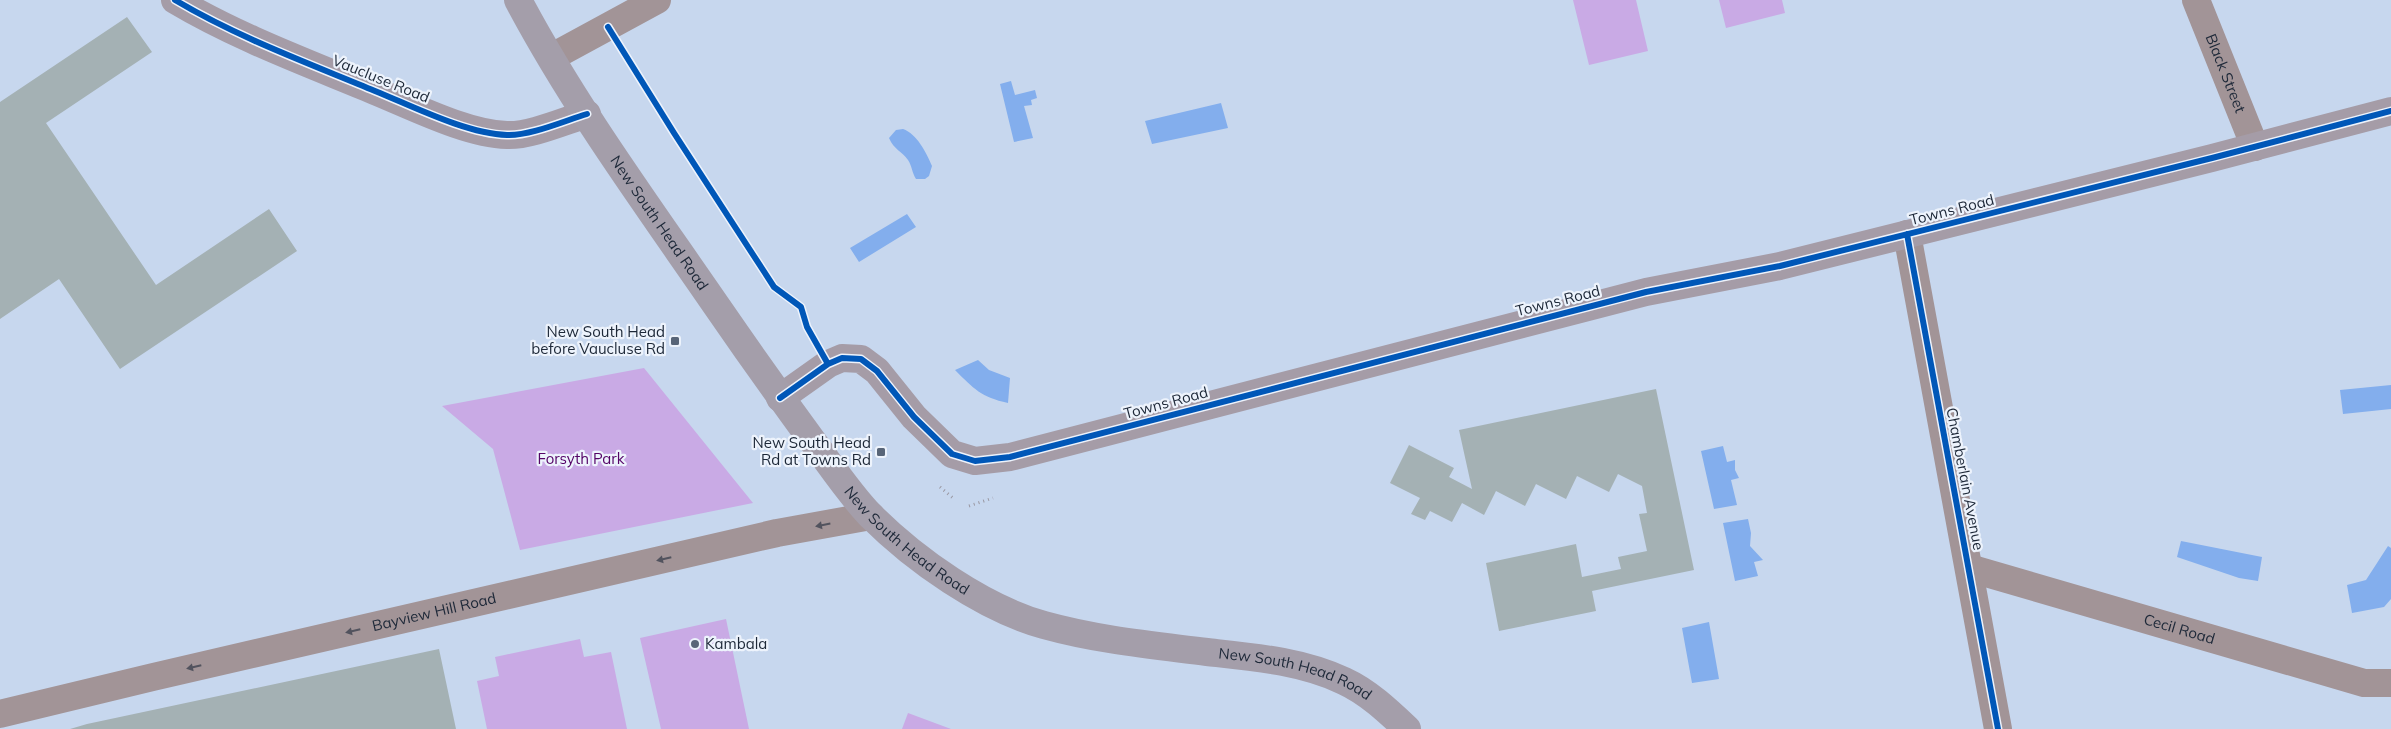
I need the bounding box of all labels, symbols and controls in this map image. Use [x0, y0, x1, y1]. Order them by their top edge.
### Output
street label: Black Street [2202, 31, 2250, 115]
street label: Vaucluse Road [330, 50, 433, 107]
street label: New South Head Road [607, 152, 713, 294]
street label: Towns Road [1908, 190, 1996, 229]
street label: Towns Road [1514, 281, 1602, 320]
place label: New South Head before Vaucluse Rd [531, 322, 665, 358]
marker: New South Head before Vaucluse Rd [669, 335, 681, 347]
street label: Towns Road [1122, 382, 1210, 423]
street label: Chamberlain Avenue [1942, 406, 1989, 552]
place label: New South Head Rd at Towns Rd [753, 433, 871, 469]
marker: New South Head Rd at Towns Rd [875, 446, 887, 458]
park label: Forsyth Park [538, 449, 625, 468]
street label: New South Head Road [840, 482, 973, 599]
one-way arrow [815, 521, 831, 529]
one-way arrow [657, 555, 672, 563]
street label: Bayview Hill Road [370, 588, 498, 635]
street label: Cecil Road [2142, 609, 2217, 648]
one-way arrow [345, 627, 360, 635]
place label: Kambala [705, 634, 767, 653]
marker: Kambala [689, 638, 701, 650]
street label: New South Head Road [1218, 643, 1376, 704]
one-way arrow [187, 663, 202, 671]

